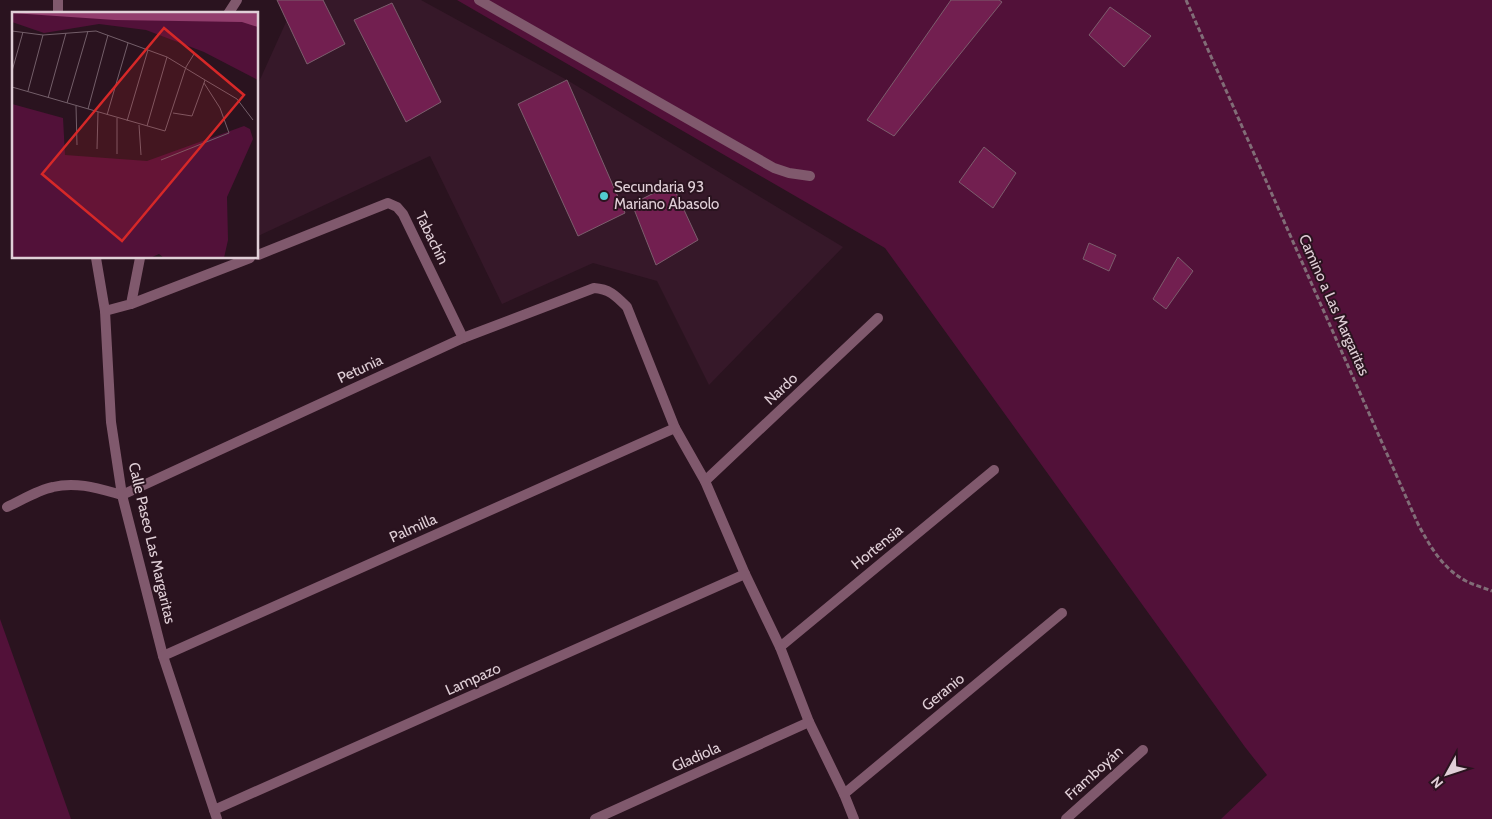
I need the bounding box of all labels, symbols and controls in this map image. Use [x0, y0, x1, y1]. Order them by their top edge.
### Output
inset map [12, 12, 259, 259]
place label: Secundaria 93 Mariano Abasolo [614, 178, 719, 213]
marker: Secundaria 93 Mariano Abasolo [598, 190, 610, 202]
street label: Tabachín [412, 209, 452, 267]
street label: Camino a Las Margaritas [1295, 232, 1373, 378]
street label: Petunia [335, 350, 386, 387]
street label: Nardo [761, 369, 801, 409]
street label: Calle Paseo Las Margaritas [125, 461, 179, 625]
street label: Palmilla [387, 509, 440, 546]
street label: Hortensia [848, 520, 907, 573]
street label: Lampazo [443, 659, 503, 699]
street label: Geranio [918, 669, 968, 715]
street label: Gladiola [669, 738, 724, 776]
street label: Framboyán [1061, 742, 1127, 804]
north arrow [1422, 749, 1472, 799]
text: N [1427, 773, 1447, 792]

